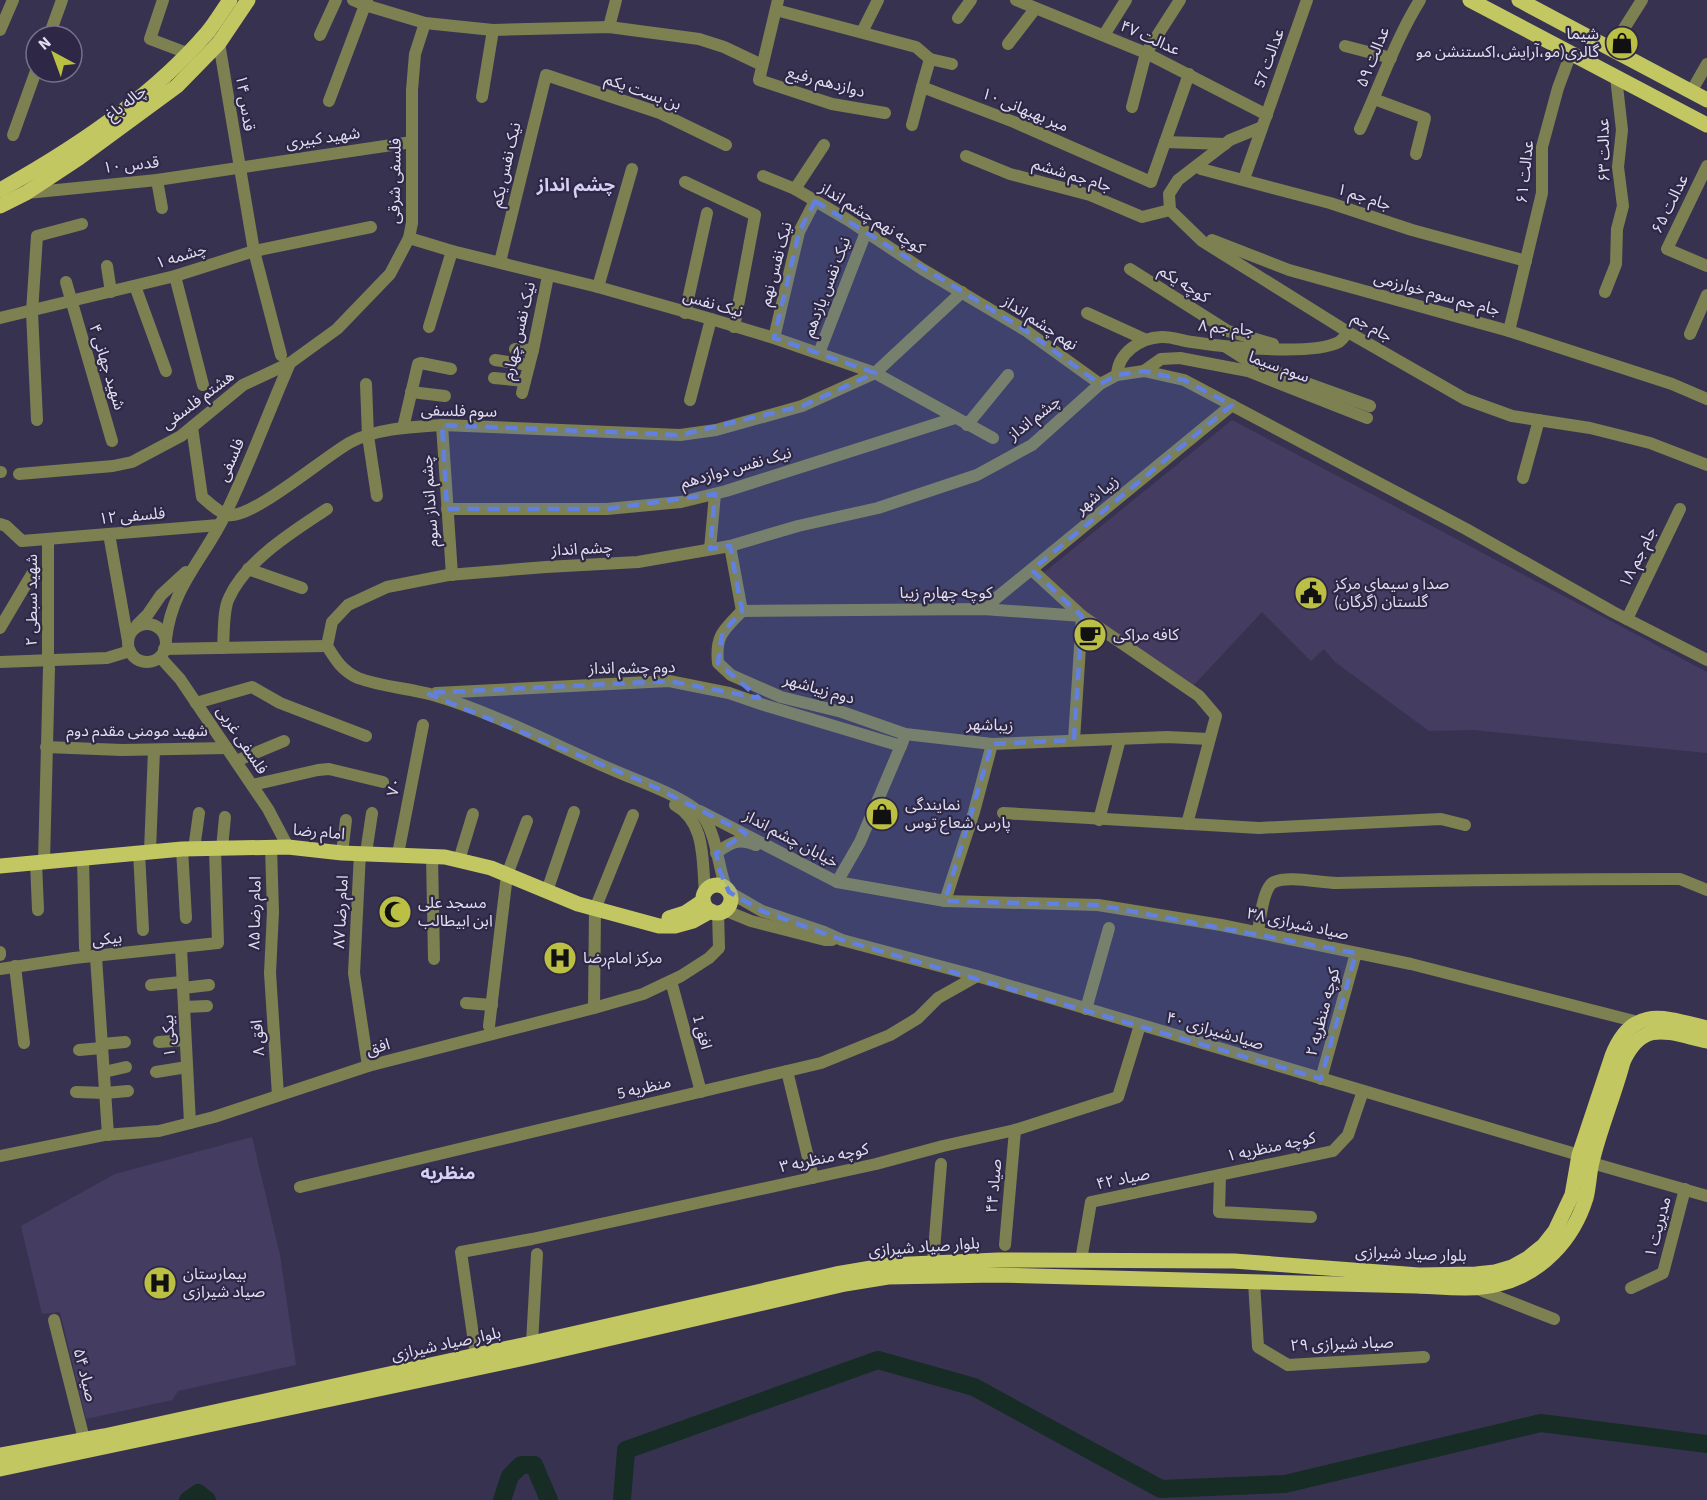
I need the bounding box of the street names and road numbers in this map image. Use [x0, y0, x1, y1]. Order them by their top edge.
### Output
street label: عدالت ۴۷ [1117, 15, 1183, 61]
street label: عدالت ۵۹ [1351, 23, 1395, 91]
street label: عدالت 57 [1248, 26, 1290, 90]
street label: دوازدهم رفیع [784, 61, 867, 104]
street label: بن بست یکم [601, 68, 684, 117]
street label: قدس ۱۴ [230, 73, 260, 133]
street label: چاله باغ [101, 80, 152, 127]
street label: ۱۰ میر بهبهانی [978, 83, 1072, 137]
street label: عدالت ۶۳ [1592, 118, 1616, 182]
street label: نیک نفس یکم [486, 120, 527, 210]
street label: شهید کبیری [284, 122, 362, 154]
street label: فلسفی شرقی [383, 138, 407, 224]
street label: عدالت ۶۱ [1511, 139, 1539, 205]
street label: قدس ۱۰ [102, 151, 160, 179]
street label: جام جم ششم [1029, 153, 1114, 198]
street label: عدالت ۶۵ [1646, 171, 1694, 237]
street label: کوچه نهم چشم انداز [814, 176, 929, 260]
street label: ۱ جام جم [1334, 178, 1394, 217]
street label: نیک نفس نهم [754, 220, 799, 309]
street label: نیک نفس یازدهم [798, 234, 857, 341]
street label: چشمه ۱ [153, 238, 209, 274]
street label: کوچه یکم [1154, 260, 1214, 309]
street label: جام جم سوم خوارزمی [1371, 267, 1503, 322]
street label: نیک نفس چهارم [497, 280, 542, 382]
street label: نیک نفس [680, 285, 746, 323]
street label: نهم چشم انداز [997, 290, 1082, 357]
street label: جام جم [1347, 307, 1396, 348]
street label: ۸ جام جم [1197, 315, 1255, 342]
street label: ۴ شهید جهانی [83, 321, 131, 413]
street label: سوم سیما [1245, 346, 1313, 389]
street label: هشتم فلسفی [157, 365, 240, 436]
street label: چشم انداز [1002, 390, 1066, 447]
street label: سوم فلسفی [421, 399, 497, 424]
street label: فلسفی [212, 435, 250, 485]
street label: نیک نفس دوازدهم [678, 442, 794, 495]
street label: چشم انداز سوم [416, 454, 445, 548]
street label: زیبا شهر [1070, 470, 1123, 520]
street label: ۱۲ فلسفی [98, 502, 166, 530]
street label: ۱۸ جام جم [1614, 523, 1663, 591]
street label: چشم انداز [550, 536, 613, 563]
street label: ۲ شهید سبطی [21, 554, 43, 646]
street label: کوچه چهارم زیبا [899, 582, 993, 605]
street label: دوم چشم انداز [587, 656, 676, 681]
street label: دوم زیباشهر [780, 668, 857, 711]
street label: فلسفی غربی [211, 701, 273, 779]
street label: زیباشهر [965, 713, 1014, 737]
street label: شهید مومنی مقدم دوم [66, 720, 208, 743]
street label: ۷۰ [381, 776, 407, 798]
street label: خیابان چشم انداز [738, 804, 842, 874]
street label: امام رضا [292, 819, 346, 846]
street label: امام رضا ۸۷ [328, 875, 355, 949]
street label: امام رضا ۸۵ [243, 876, 268, 950]
street label: صیاد شیرازی ۳۸ [1245, 902, 1351, 946]
street label: بیکی [91, 926, 123, 952]
street label: کوچه منظریه ۲ [1301, 965, 1345, 1059]
street label: ۴۰ صیادشیرازی [1164, 1007, 1266, 1055]
street label: افق 1 [687, 1012, 717, 1052]
street label: ۱ بیکی [157, 1014, 181, 1058]
street label: افق ۸ [246, 1019, 270, 1057]
street label: افق [364, 1033, 392, 1061]
street label: منظریه 5 [615, 1071, 673, 1105]
street label: کوچه منظریه ۱ [1224, 1127, 1318, 1167]
street label: کوچه منظریه ۳ [777, 1138, 871, 1178]
street label: صیاد ۴۴ [981, 1158, 1007, 1214]
street label: صیاد ۴۲ [1094, 1163, 1152, 1195]
street label: مدیریت ۱ [1639, 1194, 1677, 1260]
street label: بلوار صیاد شیرازی [868, 1232, 980, 1262]
street label: بلوار صیاد شیرازی [1355, 1241, 1467, 1267]
street label: بلوار صیاد شیرازی [389, 1322, 503, 1366]
street label: ۲۹ صیاد شیرازی [1290, 1331, 1394, 1357]
street label: صیاد ۵۴ [68, 1346, 102, 1404]

